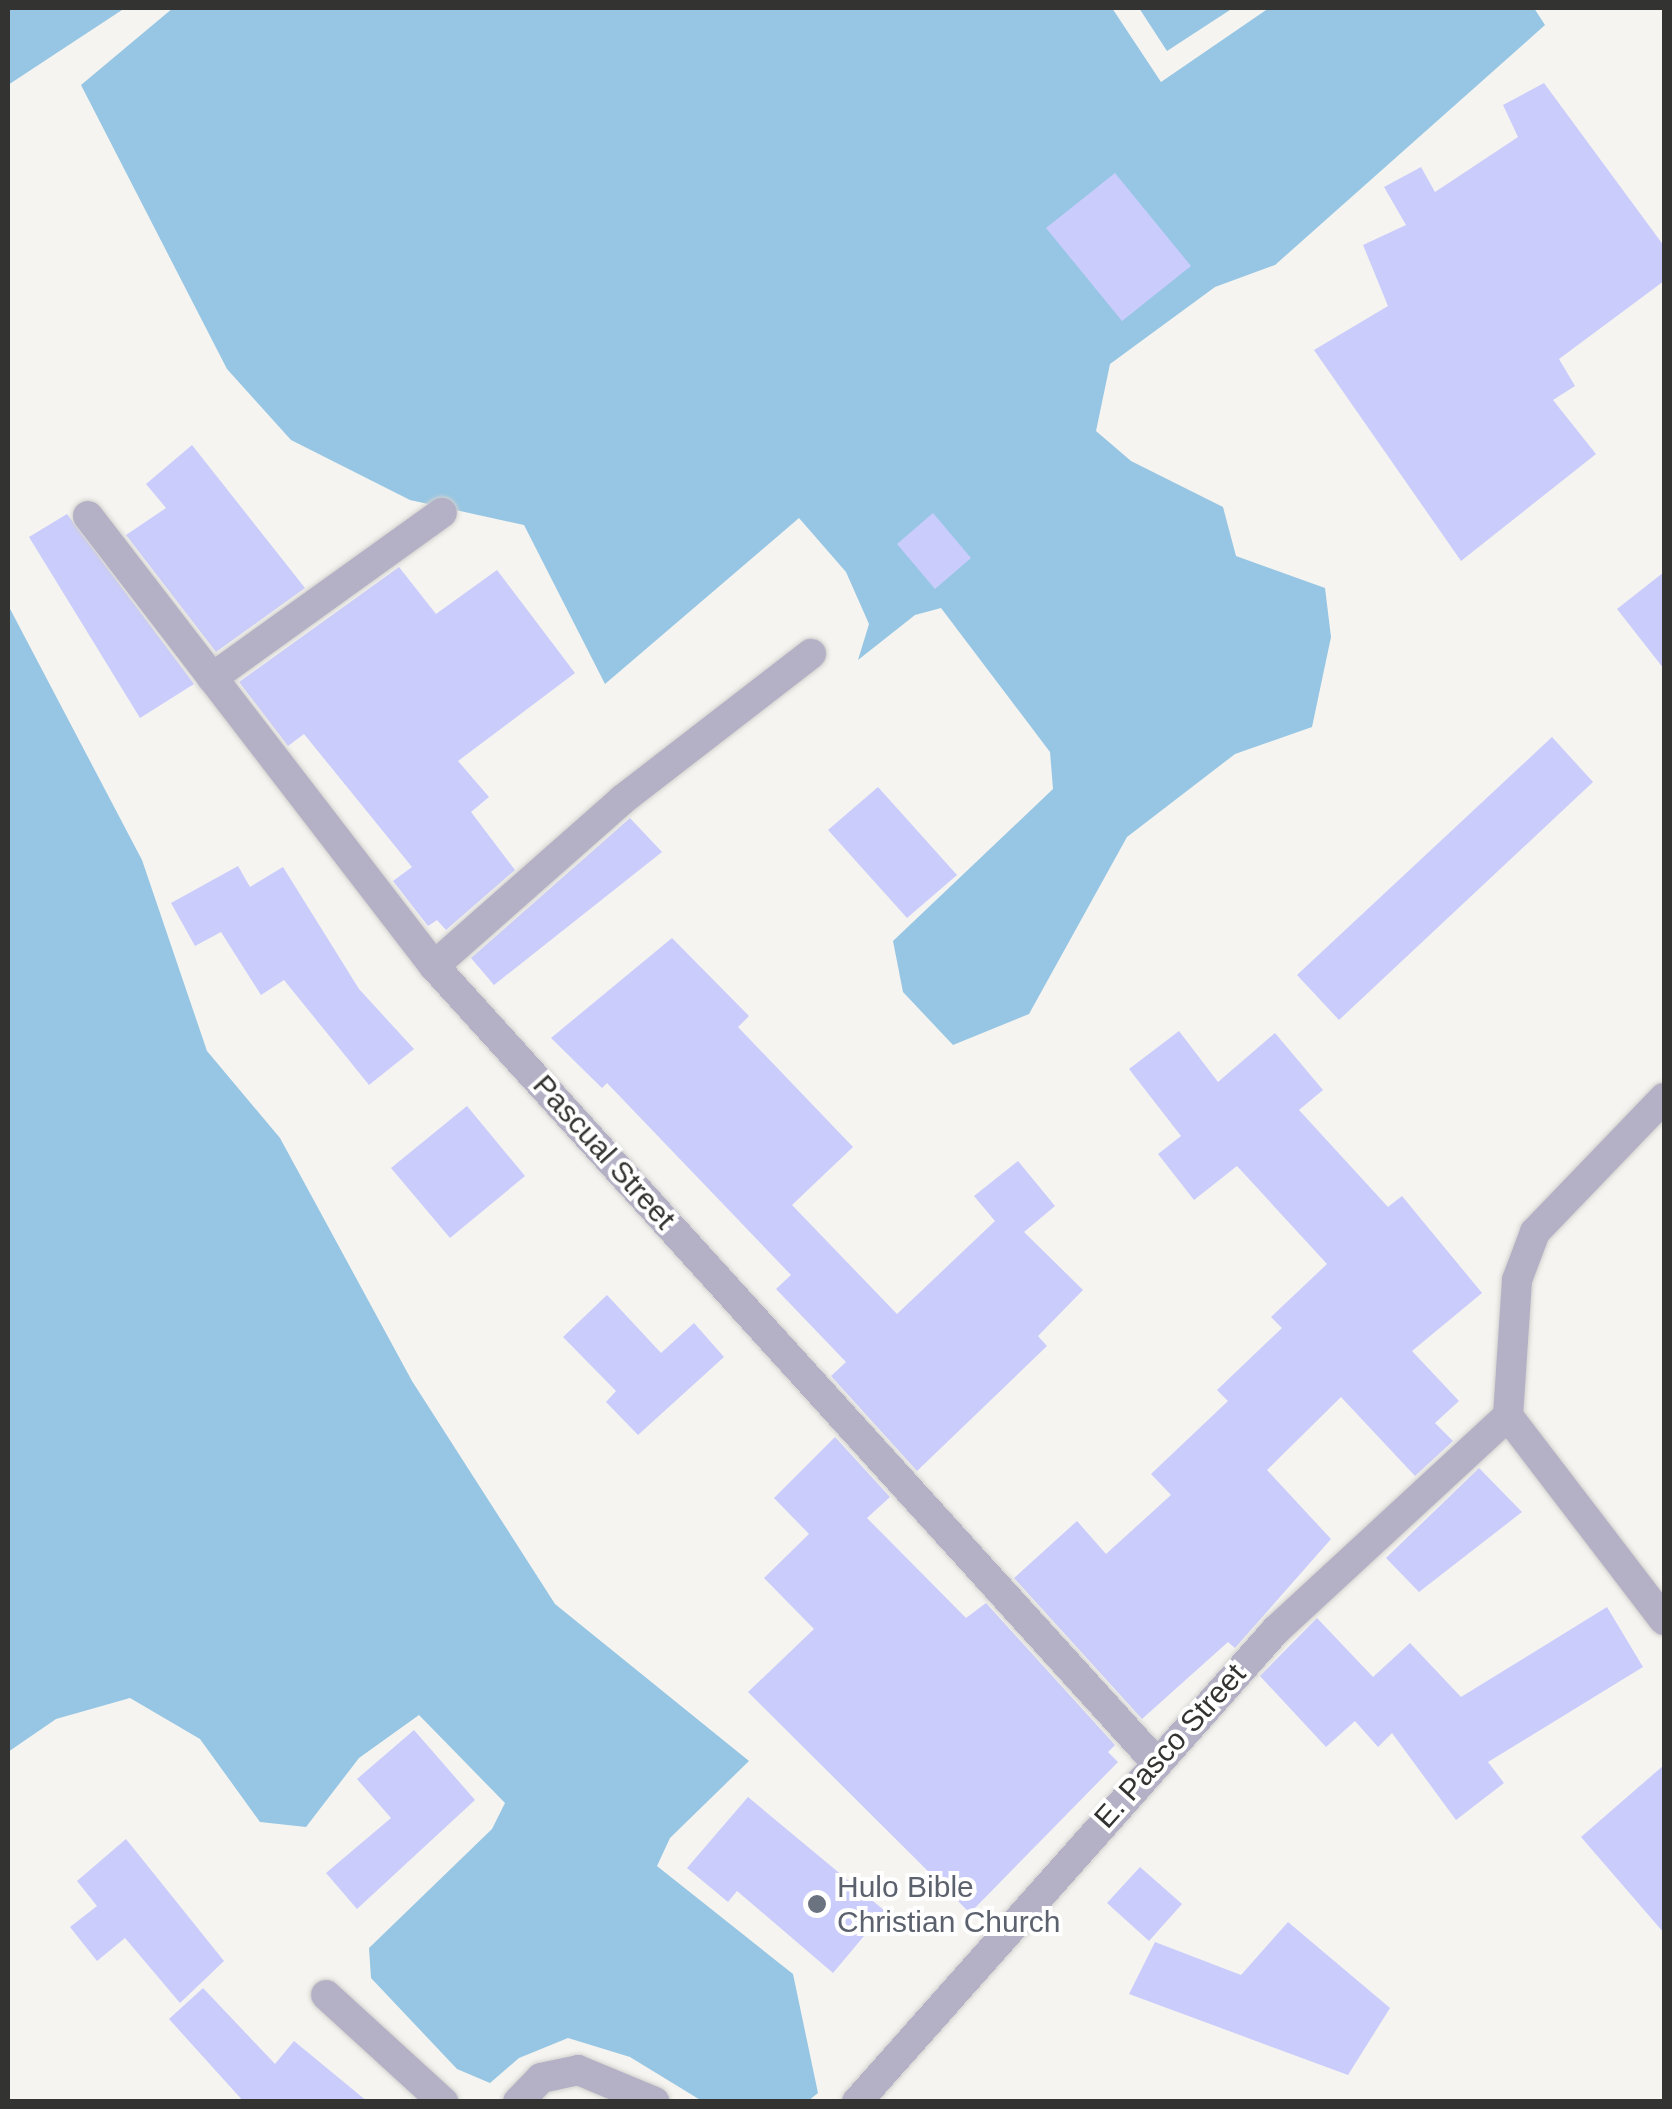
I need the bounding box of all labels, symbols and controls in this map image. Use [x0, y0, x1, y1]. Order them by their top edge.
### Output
street label: Pascual Street [525, 1067, 683, 1237]
street label: E. Pasco Street [1087, 1657, 1253, 1835]
place label: Hulo Bible Christian Church [837, 1869, 1060, 1940]
marker: Hulo Bible Christian Church [806, 1893, 828, 1915]

